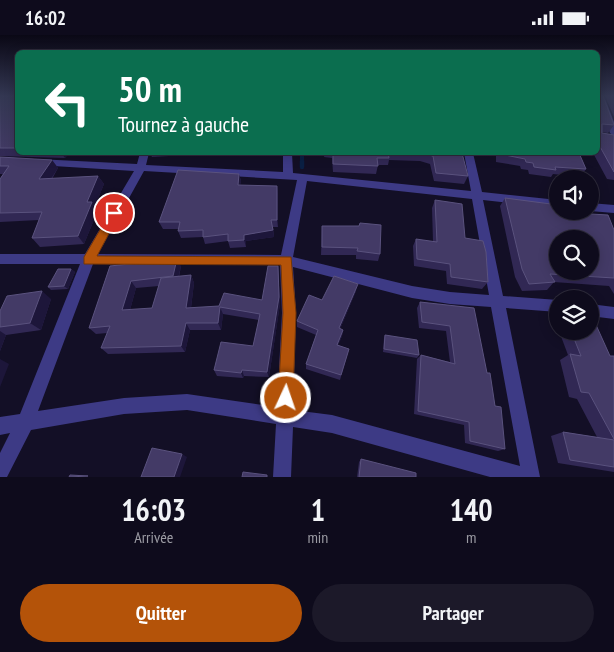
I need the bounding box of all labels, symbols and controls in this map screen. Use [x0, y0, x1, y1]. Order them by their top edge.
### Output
text: 16:02 [25, 6, 66, 30]
text: 50 m [118, 66, 182, 112]
icon: left [35, 70, 100, 135]
text: Tournez à gauche [118, 110, 249, 138]
map controls [549, 170, 599, 340]
button: sound [549, 170, 599, 220]
pin [93, 192, 135, 234]
icon: arrive [100, 199, 128, 227]
button: search [549, 230, 599, 280]
button: layers [549, 290, 599, 340]
position arrow [259, 371, 311, 423]
text: 16:03 [121, 490, 186, 529]
text: 1 [311, 490, 325, 529]
text: 140 [450, 490, 493, 529]
text: Arrivée [134, 527, 173, 547]
text: min [307, 527, 328, 547]
text: m [466, 527, 476, 547]
button: Quitter [20, 584, 302, 642]
button: Partager [312, 584, 594, 642]

